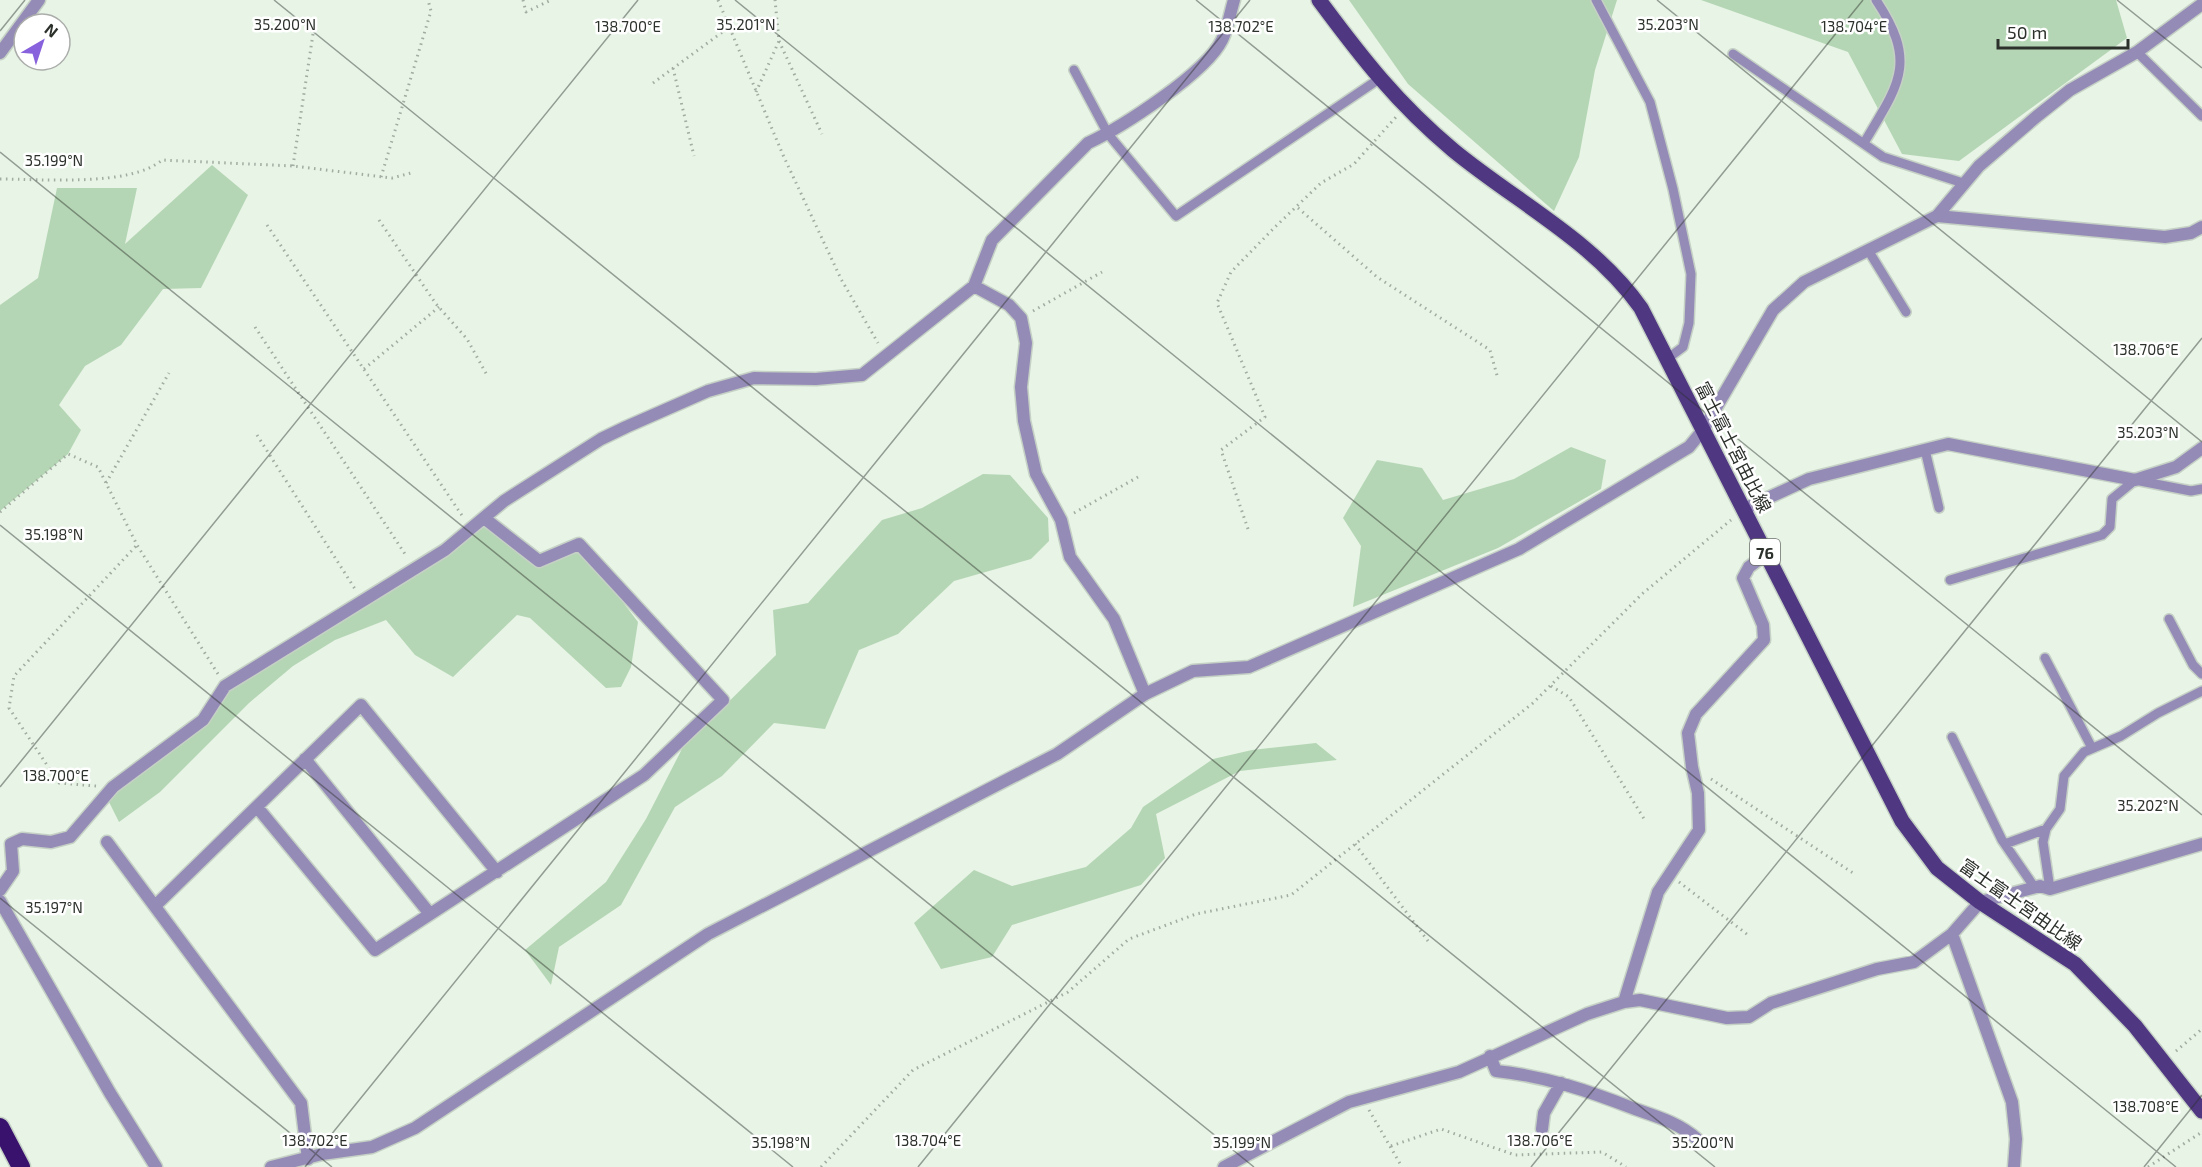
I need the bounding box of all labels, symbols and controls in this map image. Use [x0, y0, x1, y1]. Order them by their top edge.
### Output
north arrow [12, 12, 72, 72]
scale bar [1998, 12, 2128, 50]
text: 35.200°N [254, 15, 316, 33]
text: 35.201°N [716, 15, 776, 33]
text: 35.203°N [1637, 15, 1699, 33]
text: 138.700°E [595, 17, 661, 35]
text: 138.702°E [1208, 17, 1274, 35]
text: 138.704°E [1821, 17, 1887, 35]
text: N [41, 19, 62, 41]
text: 50 m [2007, 21, 2047, 43]
text: 35.199°N [25, 151, 83, 169]
text: 138.706°E [2113, 340, 2179, 358]
street label: 富士富士宮由比線 [1692, 378, 1776, 516]
text: 35.203°N [2117, 423, 2179, 441]
text: 35.198°N [25, 525, 83, 543]
road number: 76 [1750, 539, 1780, 565]
text: 138.700°E [23, 766, 89, 784]
text: 35.202°N [2117, 796, 2179, 814]
street label: 富士富士宮由比線 [1956, 854, 2086, 954]
text: 35.197°N [25, 898, 83, 916]
text: 138.708°E [2113, 1097, 2179, 1115]
text: 138.702°E [282, 1131, 348, 1149]
text: 138.704°E [895, 1131, 961, 1149]
text: 138.706°E [1507, 1131, 1573, 1149]
text: 35.198°N [752, 1133, 810, 1151]
text: 35.199°N [1213, 1133, 1271, 1151]
text: 35.200°N [1672, 1133, 1734, 1151]

